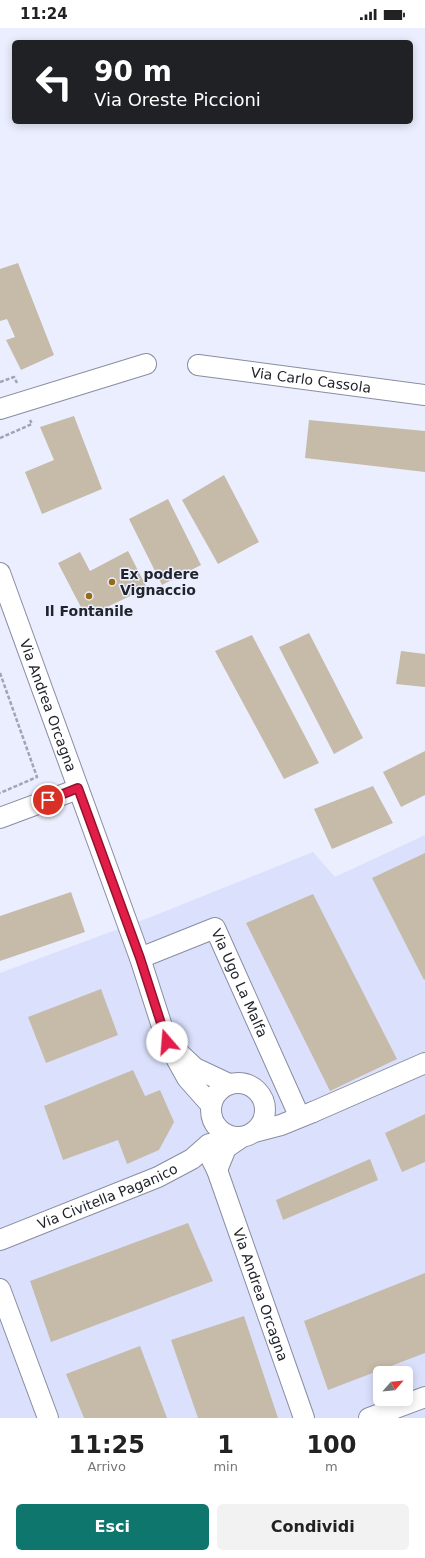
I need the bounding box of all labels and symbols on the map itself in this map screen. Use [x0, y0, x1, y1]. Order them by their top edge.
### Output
street label: Via Carlo Cassola [250, 364, 372, 396]
place label: Ex podere Vignaccio [120, 566, 199, 598]
marker: Ex podere Vignaccio [107, 577, 117, 587]
marker: Il Fontanile [84, 591, 94, 601]
place label: Il Fontanile [45, 603, 133, 619]
street label: Via Andrea Orcagna [17, 637, 80, 774]
pin [31, 783, 65, 817]
street label: Via Ugo La Malfa [208, 926, 271, 1040]
position arrow [146, 1021, 188, 1063]
street label: Via Civitella Paganico [35, 1160, 180, 1232]
street label: Via Andrea Orcagna [230, 1226, 291, 1363]
north arrow [373, 1366, 413, 1406]

